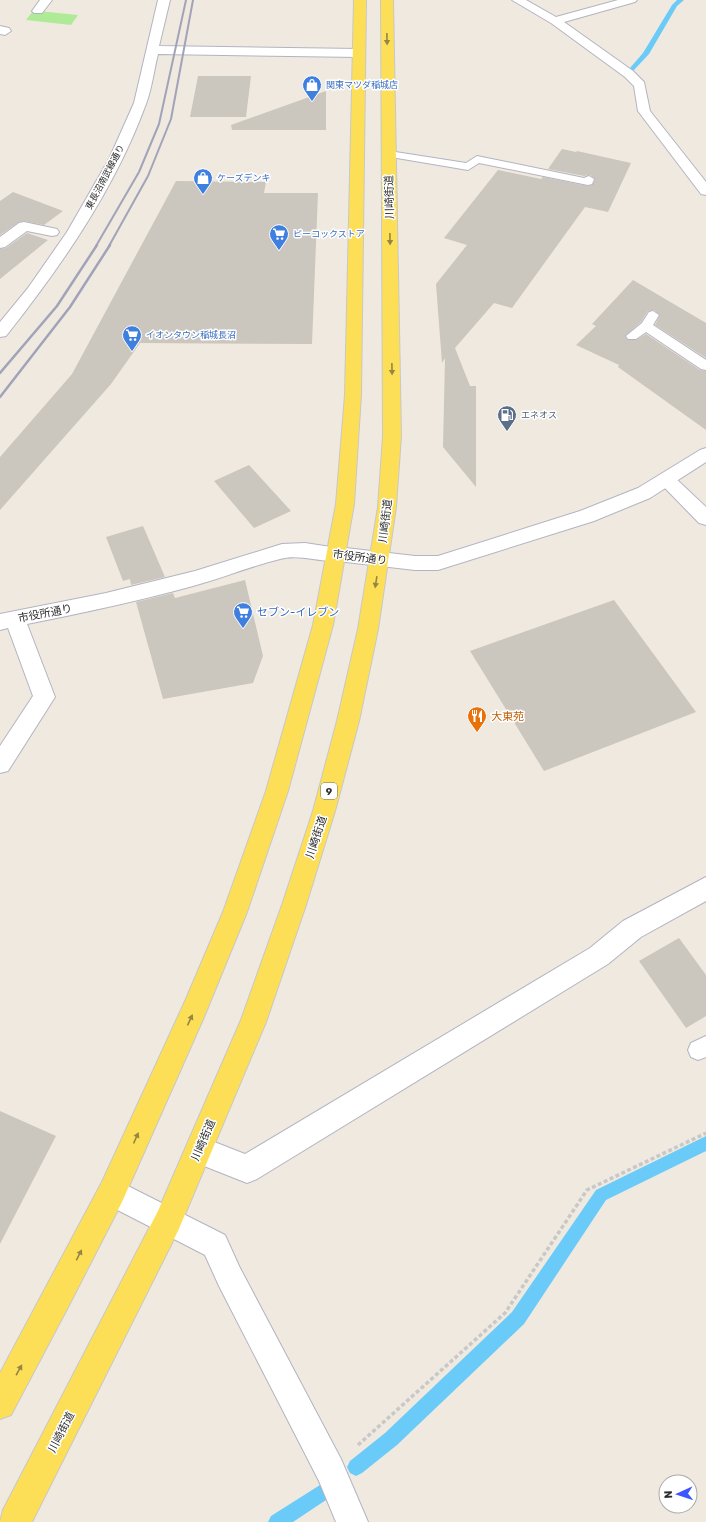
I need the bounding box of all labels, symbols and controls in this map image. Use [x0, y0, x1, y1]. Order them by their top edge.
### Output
one-way arrow [384, 33, 390, 46]
shop icon: 関東マツダ稲城店 [301, 74, 323, 102]
place label: 関東マツダ稲城店 [326, 80, 398, 90]
street label: 東長沼南武線通り [84, 143, 126, 211]
shop icon: ケーズデンキ [192, 167, 214, 195]
place label: ケーズデンキ [217, 173, 271, 183]
street label: 川崎街道 [383, 175, 396, 219]
supermarket icon: ピーコックストア [268, 223, 290, 251]
place label: ピーコックストア [293, 229, 365, 239]
one-way arrow [387, 233, 393, 246]
supermarket icon: イオンタウン稲城長沼 [121, 324, 143, 352]
place label: イオンタウン稲城長沼 [146, 330, 236, 340]
one-way arrow [389, 363, 395, 376]
fuel station icon: エネオス [496, 404, 518, 432]
place label: エネオス [521, 410, 557, 420]
street label: 川崎街道 [376, 498, 395, 544]
street label: 市役所通り [332, 548, 388, 567]
one-way arrow [373, 576, 379, 588]
supermarket icon: セブン-イレブン [232, 601, 254, 629]
street label: 市役所通り [17, 602, 73, 625]
place label: セブン-イレブン [257, 606, 339, 619]
restaurant icon: 大東苑 [466, 705, 488, 733]
place label: 大東苑 [491, 710, 524, 723]
road number: 9 [321, 783, 337, 799]
street label: 川崎街道 [303, 814, 329, 860]
one-way arrow [187, 1014, 193, 1025]
street label: 川崎街道 [189, 1117, 218, 1163]
one-way arrow [133, 1132, 139, 1144]
one-way arrow [76, 1249, 83, 1261]
one-way arrow [15, 1364, 22, 1376]
street label: 川崎街道 [46, 1410, 77, 1455]
north arrow [658, 1474, 698, 1514]
text: N [662, 1490, 675, 1499]

